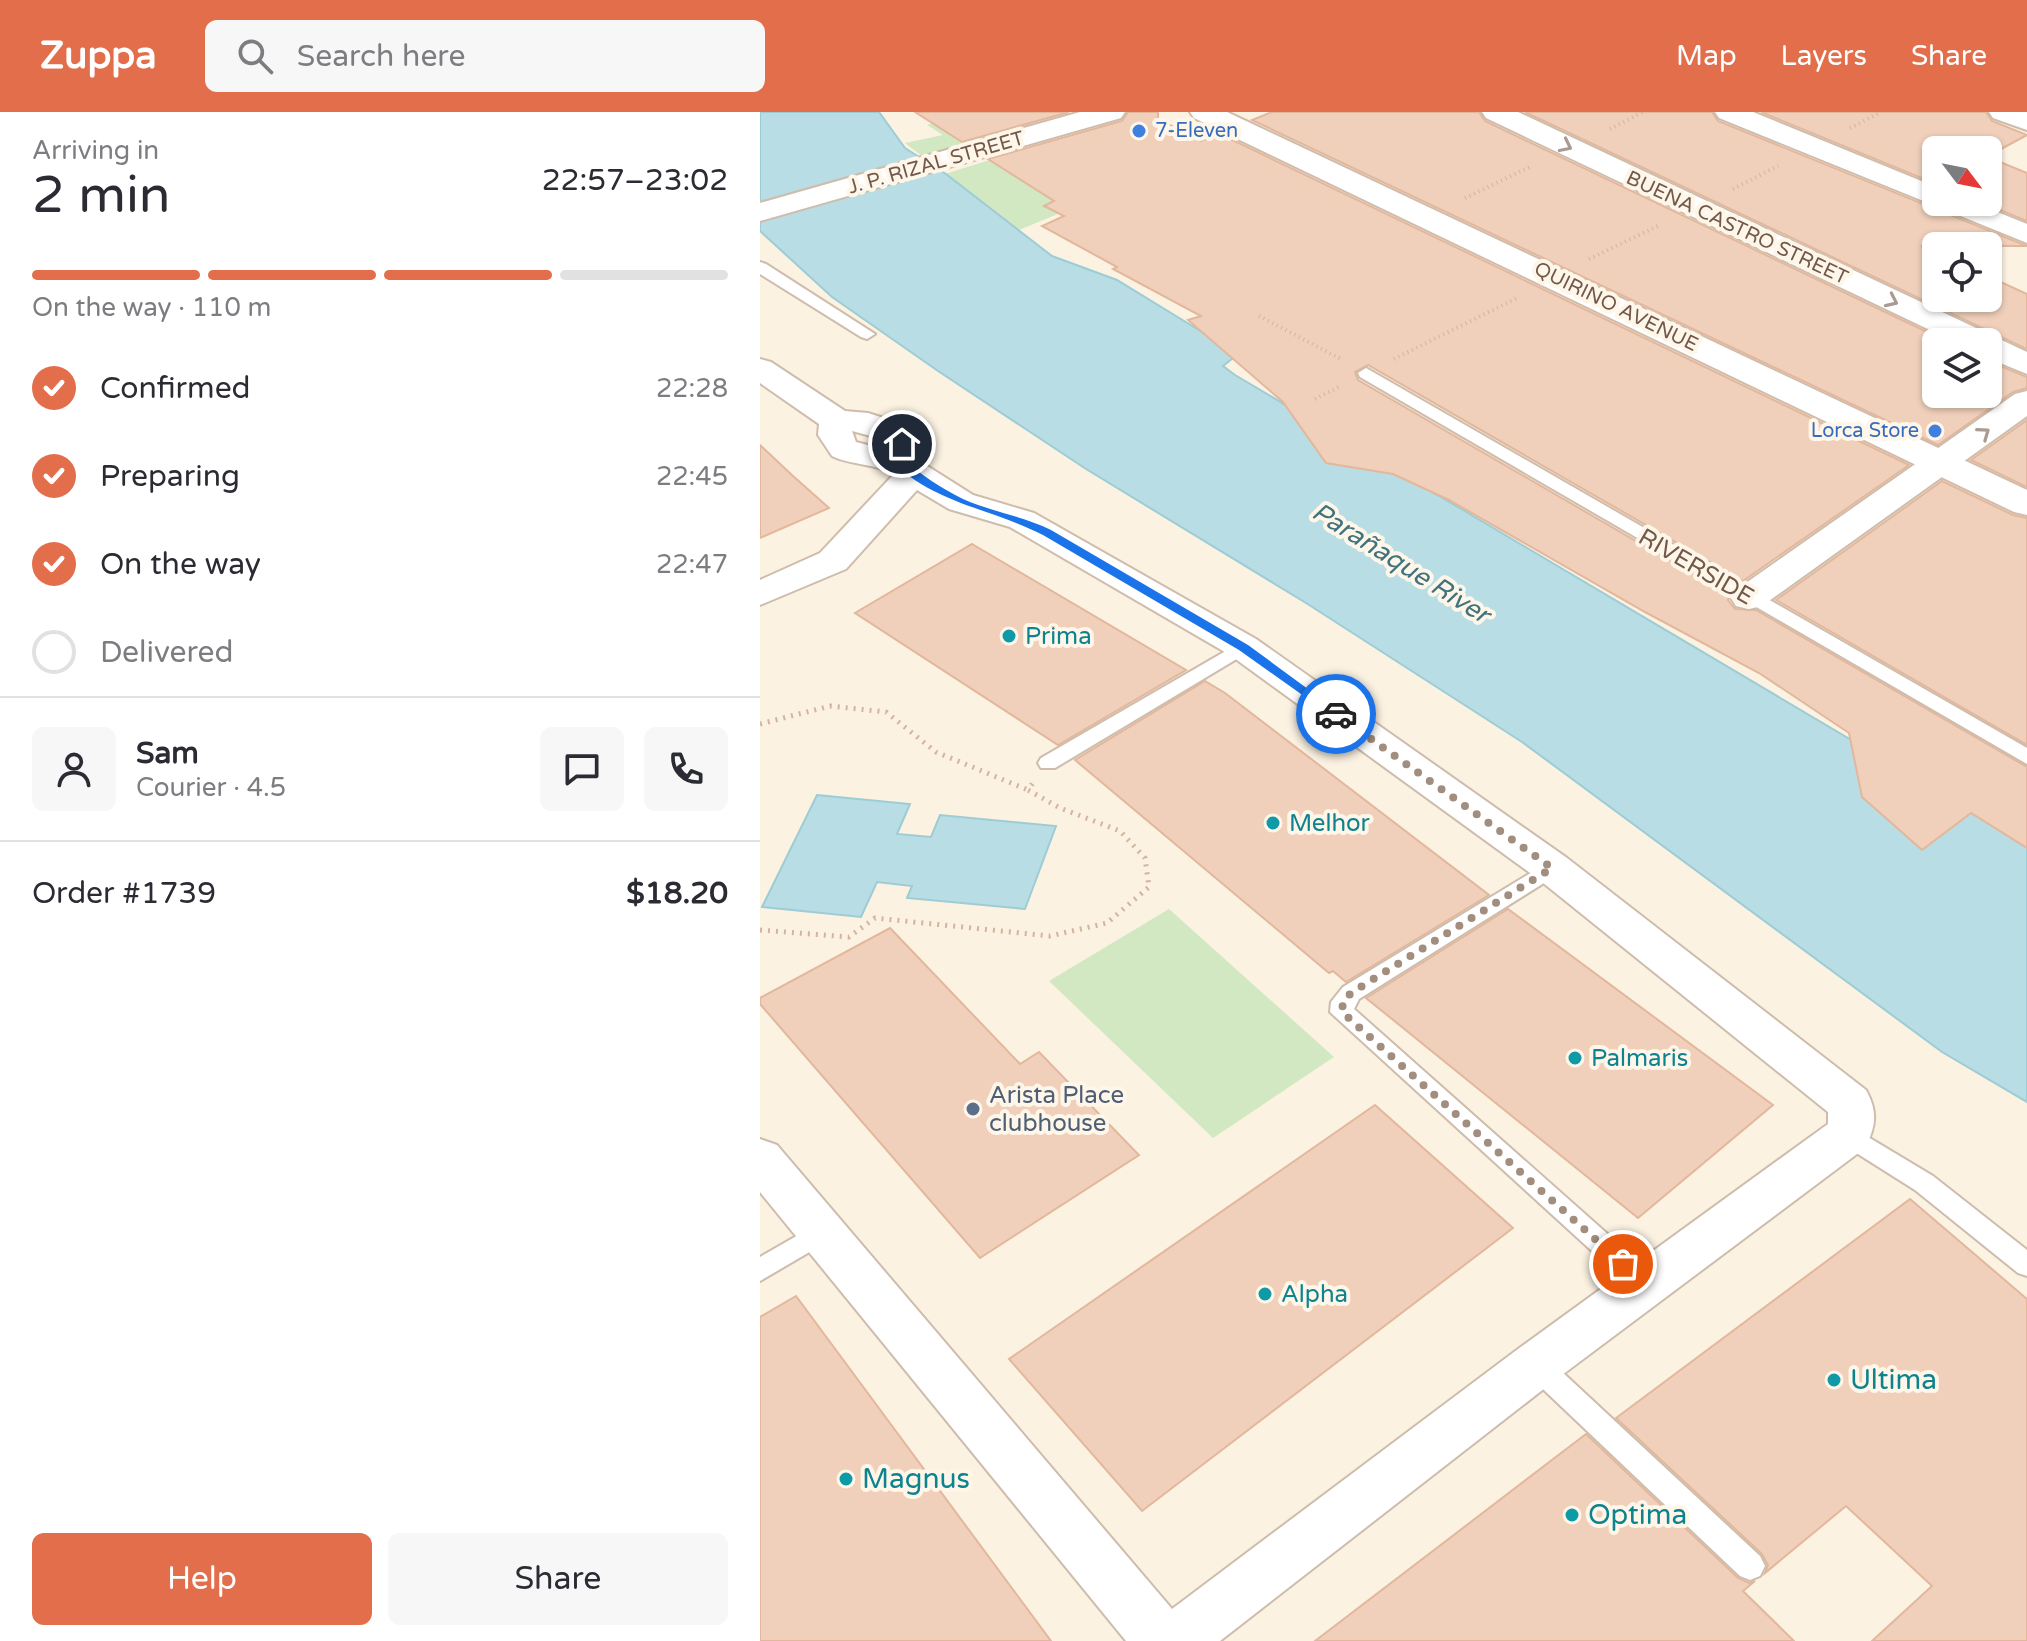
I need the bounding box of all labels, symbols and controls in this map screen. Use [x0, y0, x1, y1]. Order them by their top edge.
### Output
search box [205, 20, 765, 92]
text: Zuppa [40, 33, 157, 79]
icon: search [233, 34, 277, 78]
text: Search here [297, 38, 465, 75]
text: Map [1676, 39, 1737, 73]
text: Layers [1781, 39, 1867, 73]
text: Share [1911, 39, 1987, 73]
place label: 7-Eleven [1155, 119, 1238, 143]
marker: 7-Eleven [1130, 122, 1148, 140]
street label: J. P. RIZAL STREET [845, 126, 1027, 200]
text: Arriving in [32, 135, 159, 166]
one-way arrow [1558, 136, 1572, 152]
north arrow [1922, 136, 2002, 216]
map controls [1922, 136, 2002, 408]
text: 22:57–23:02 [542, 162, 728, 199]
text: 2 min [32, 164, 171, 227]
street label: BUENA CASTRO STREET [1622, 166, 1852, 290]
button: locate [1922, 232, 2002, 312]
street label: QUIRINO AVENUE [1530, 257, 1702, 357]
one-way arrow [1884, 291, 1898, 307]
text: On the way · 110 m [32, 292, 271, 323]
button: layers [1922, 328, 2002, 408]
icon: check [32, 366, 76, 410]
text: Confirmed [100, 370, 251, 407]
text: 22:28 [656, 373, 728, 404]
pin [868, 410, 936, 478]
place label: Lorca Store [1811, 419, 1919, 443]
icon: home [880, 422, 924, 466]
marker: Lorca Store [1926, 422, 1944, 440]
one-way arrow [1976, 428, 1990, 442]
icon: check [32, 454, 76, 498]
text: Preparing [100, 458, 240, 495]
text: 22:45 [656, 461, 728, 492]
water label: Parañaque River [1307, 496, 1498, 632]
street label: RIVERSIDE [1633, 522, 1759, 612]
icon: check [32, 542, 76, 586]
text: On the way [100, 546, 261, 583]
text: 22:47 [656, 549, 728, 580]
place label: Prima [1025, 622, 1092, 651]
marker: Prima [1000, 627, 1018, 645]
text: Delivered [100, 634, 234, 671]
courier [1296, 674, 1376, 754]
icon: car [1314, 692, 1358, 736]
button: person [32, 727, 116, 811]
button: chat [540, 727, 624, 811]
button: phone [644, 727, 728, 811]
text: Sam [136, 735, 199, 772]
text: Courier · 4.5 [136, 772, 286, 803]
place label: Melhor [1289, 809, 1371, 838]
marker: Melhor [1264, 814, 1282, 832]
text: Order #1739 [32, 875, 216, 912]
text: $18.20 [626, 875, 728, 912]
place label: Palmaris [1591, 1044, 1688, 1073]
marker: Palmaris [1566, 1049, 1584, 1067]
place label: Arista Place clubhouse [989, 1081, 1124, 1138]
marker: Arista Place clubhouse [964, 1100, 982, 1118]
pin [1589, 1230, 1657, 1298]
icon: bag [1601, 1242, 1645, 1286]
place label: Alpha [1281, 1280, 1348, 1309]
marker: Alpha [1256, 1285, 1274, 1303]
place label: Ultima [1850, 1363, 1937, 1397]
marker: Ultima [1825, 1371, 1843, 1389]
place label: Magnus [862, 1462, 970, 1496]
marker: Magnus [837, 1470, 855, 1488]
place label: Optima [1588, 1498, 1687, 1532]
marker: Optima [1563, 1506, 1581, 1524]
button: Help [32, 1533, 372, 1625]
button: Share [388, 1533, 728, 1625]

